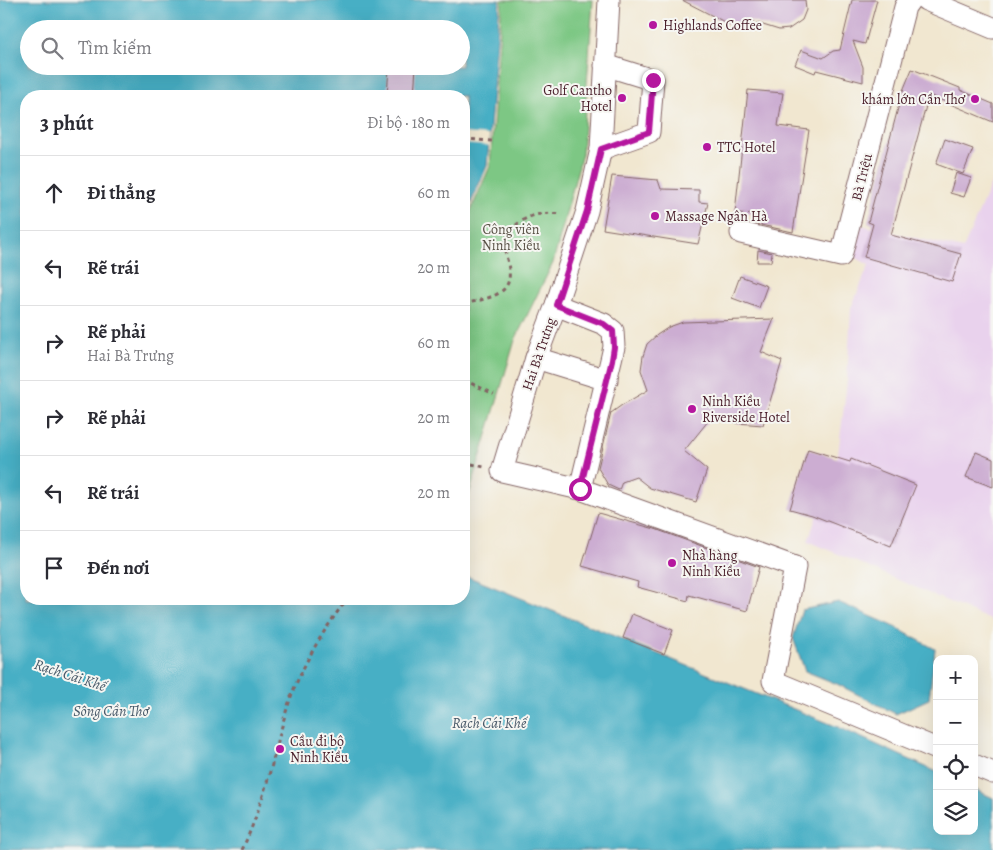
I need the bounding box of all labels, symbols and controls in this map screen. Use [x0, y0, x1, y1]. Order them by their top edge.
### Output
place label: Highlands Coffee [663, 16, 762, 35]
marker: Highlands Coffee [647, 19, 659, 31]
search box [20, 20, 470, 75]
icon: search [38, 34, 66, 62]
text: Tìm kiếm [78, 35, 152, 61]
route end [642, 69, 665, 92]
place label: Golf Cantho Hotel [543, 81, 613, 116]
place label: khám lớn Cần Thơ [862, 90, 966, 109]
marker: Golf Cantho Hotel [616, 92, 628, 104]
marker: khám lớn Cần Thơ [969, 93, 981, 105]
text: 3 phút [40, 109, 94, 137]
text: Đi bộ · 180 m [367, 112, 450, 134]
place label: TTC Hotel [717, 138, 776, 157]
marker: TTC Hotel [701, 141, 713, 153]
street label: Bà Triệu [847, 151, 877, 203]
icon: ahead [40, 179, 68, 207]
text: Đi thẳng [87, 180, 155, 206]
text: 60 m [418, 182, 450, 204]
place label: Massage Ngân Hà [665, 207, 768, 226]
marker: Massage Ngân Hà [649, 210, 661, 222]
park label: Công viên Ninh Kiều [482, 220, 541, 255]
icon: left [40, 254, 68, 282]
text: Rẽ trái [87, 255, 139, 281]
text: 20 m [417, 257, 450, 279]
street label: Hai Bà Trưng [518, 315, 560, 393]
text: Rẽ phải [87, 319, 146, 345]
icon: right [40, 329, 68, 357]
text: 60 m [418, 332, 450, 354]
text: Hai Bà Trưng [87, 345, 174, 367]
place label: Ninh Kiều Riverside Hotel [702, 392, 790, 427]
marker: Ninh Kiều Riverside Hotel [686, 403, 698, 415]
icon: right [40, 404, 68, 432]
text: Rẽ phải [87, 405, 146, 431]
text: 20 m [417, 407, 450, 429]
route start [569, 478, 592, 501]
icon: left [40, 479, 68, 507]
text: Rẽ trái [87, 480, 139, 506]
text: 20 m [417, 482, 450, 504]
place label: Nhà hàng Ninh Kiều [682, 546, 741, 581]
icon: arrive [40, 554, 68, 582]
text: Đến nơi [87, 555, 149, 581]
marker: Nhà hàng Ninh Kiều [666, 557, 678, 569]
water label: Rạch Cái Khế [32, 654, 110, 697]
map controls [933, 655, 978, 835]
button: + [933, 655, 978, 700]
button: − [933, 700, 978, 745]
water label: Sông Cần Thơ [73, 701, 150, 721]
water label: Rạch Cái Khế [452, 713, 528, 733]
place label: Cầu đi bộ Ninh Kiều [290, 732, 349, 767]
marker: Cầu đi bộ Ninh Kiều [274, 743, 286, 755]
button: locate [933, 745, 978, 790]
button: layers [933, 790, 978, 835]

